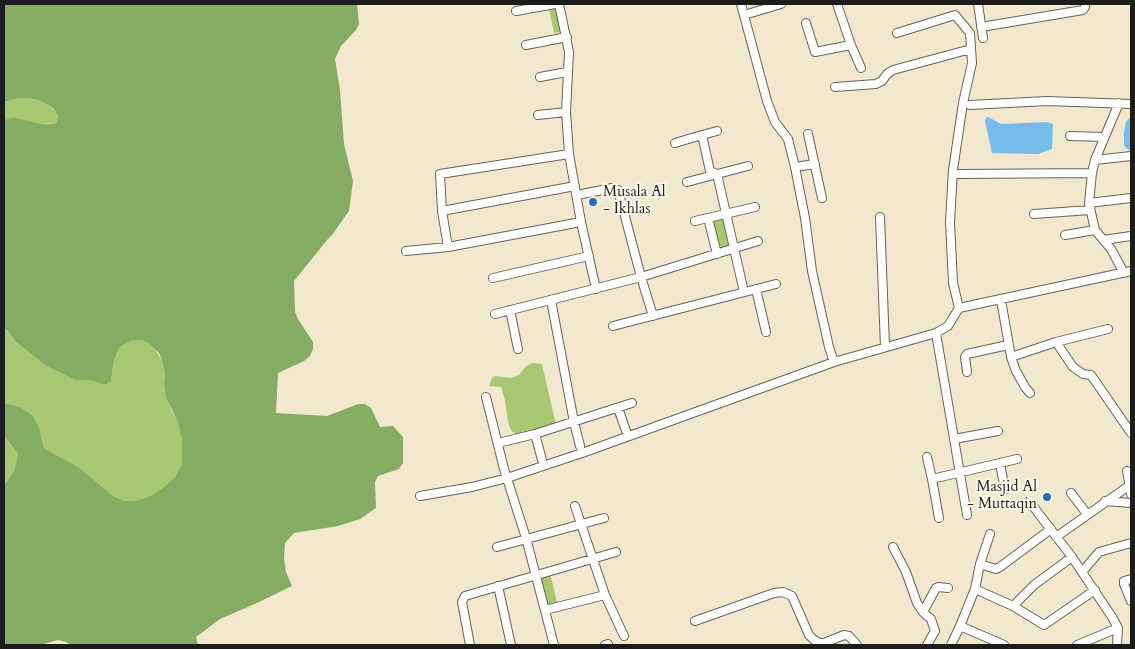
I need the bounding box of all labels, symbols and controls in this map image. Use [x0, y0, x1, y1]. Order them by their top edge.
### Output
place label: Musala Al - Ikhlas [603, 184, 666, 219]
marker: Musala Al - Ikhlas [587, 196, 599, 208]
place label: Masjid Al - Muttaqin [967, 479, 1037, 514]
marker: Masjid Al - Muttaqin [1041, 491, 1053, 503]

